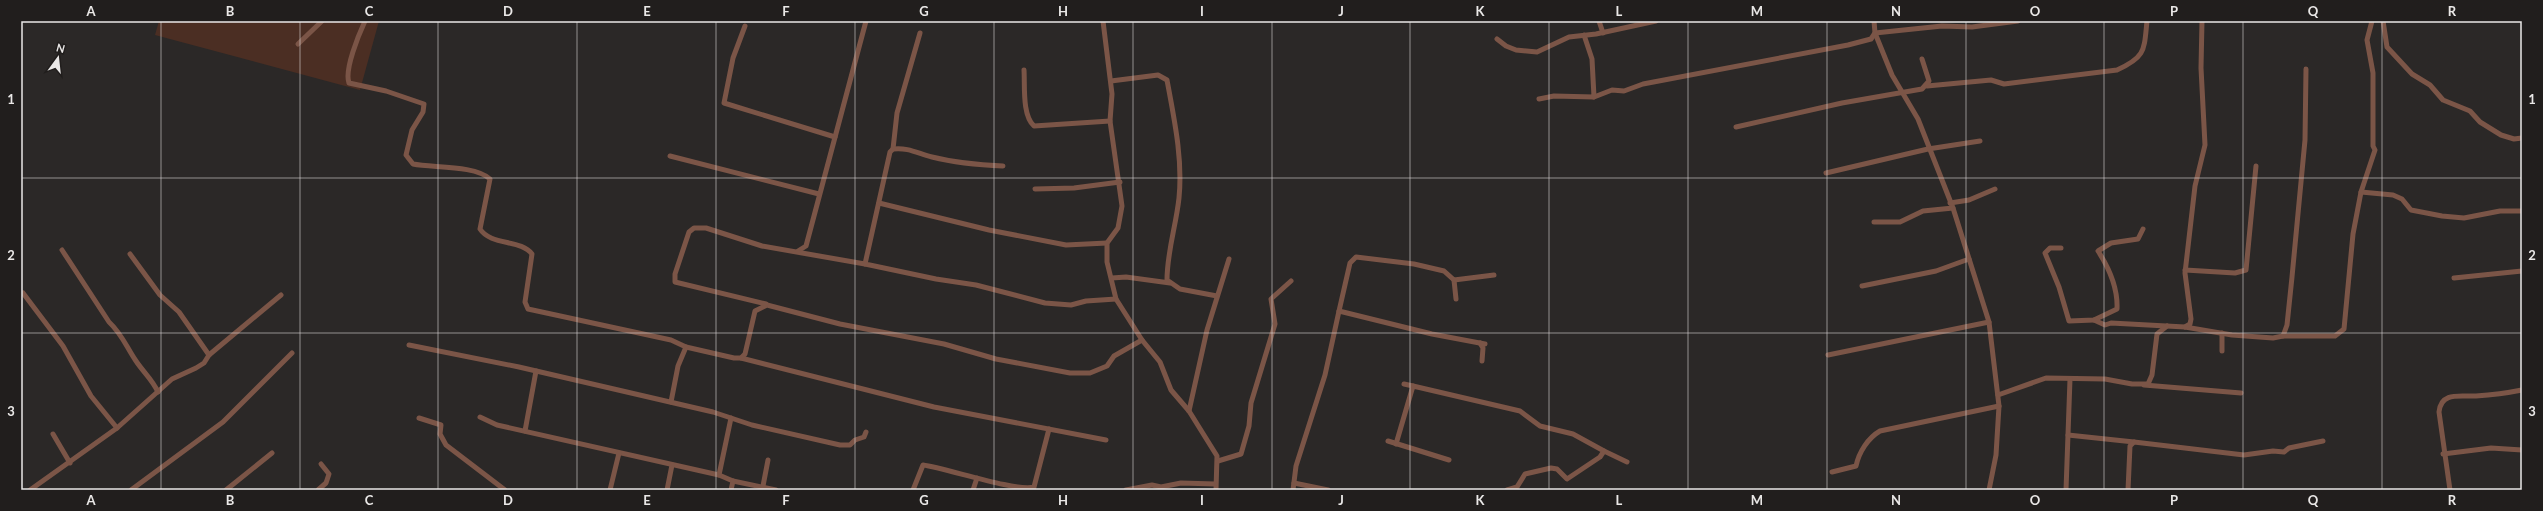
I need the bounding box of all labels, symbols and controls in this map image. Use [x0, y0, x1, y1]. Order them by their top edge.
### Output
text: A [85, 3, 96, 19]
text: B [226, 3, 235, 19]
text: C [365, 3, 374, 19]
text: D [503, 3, 513, 19]
text: E [643, 3, 651, 19]
text: F [782, 3, 790, 19]
text: G [919, 3, 929, 19]
text: H [1058, 3, 1068, 19]
text: I [1200, 3, 1204, 19]
text: J [1338, 3, 1344, 19]
text: K [1476, 3, 1486, 19]
text: L [1616, 3, 1623, 19]
text: M [1751, 3, 1763, 19]
text: N [1891, 3, 1901, 19]
text: O [2030, 3, 2041, 19]
text: P [2170, 3, 2178, 19]
text: Q [2308, 3, 2319, 19]
text: R [2448, 3, 2457, 19]
north arrow [38, 38, 78, 78]
text: N [55, 40, 66, 55]
text: 1 [7, 91, 15, 107]
text: 1 [2528, 91, 2536, 107]
text: 2 [7, 247, 15, 263]
text: 2 [2528, 247, 2536, 263]
text: 3 [7, 403, 15, 419]
text: 3 [2528, 403, 2536, 419]
text: A [85, 492, 96, 508]
text: B [226, 492, 235, 508]
text: C [365, 492, 374, 508]
text: D [503, 492, 513, 508]
text: E [643, 492, 651, 508]
text: F [782, 492, 790, 508]
text: G [919, 492, 929, 508]
text: H [1058, 492, 1068, 508]
text: I [1200, 492, 1204, 508]
text: J [1338, 492, 1344, 508]
text: K [1476, 492, 1486, 508]
text: L [1616, 492, 1623, 508]
text: M [1751, 492, 1763, 508]
text: N [1891, 492, 1901, 508]
text: O [2030, 492, 2041, 508]
text: P [2170, 492, 2178, 508]
text: Q [2308, 492, 2319, 508]
text: R [2448, 492, 2457, 508]

